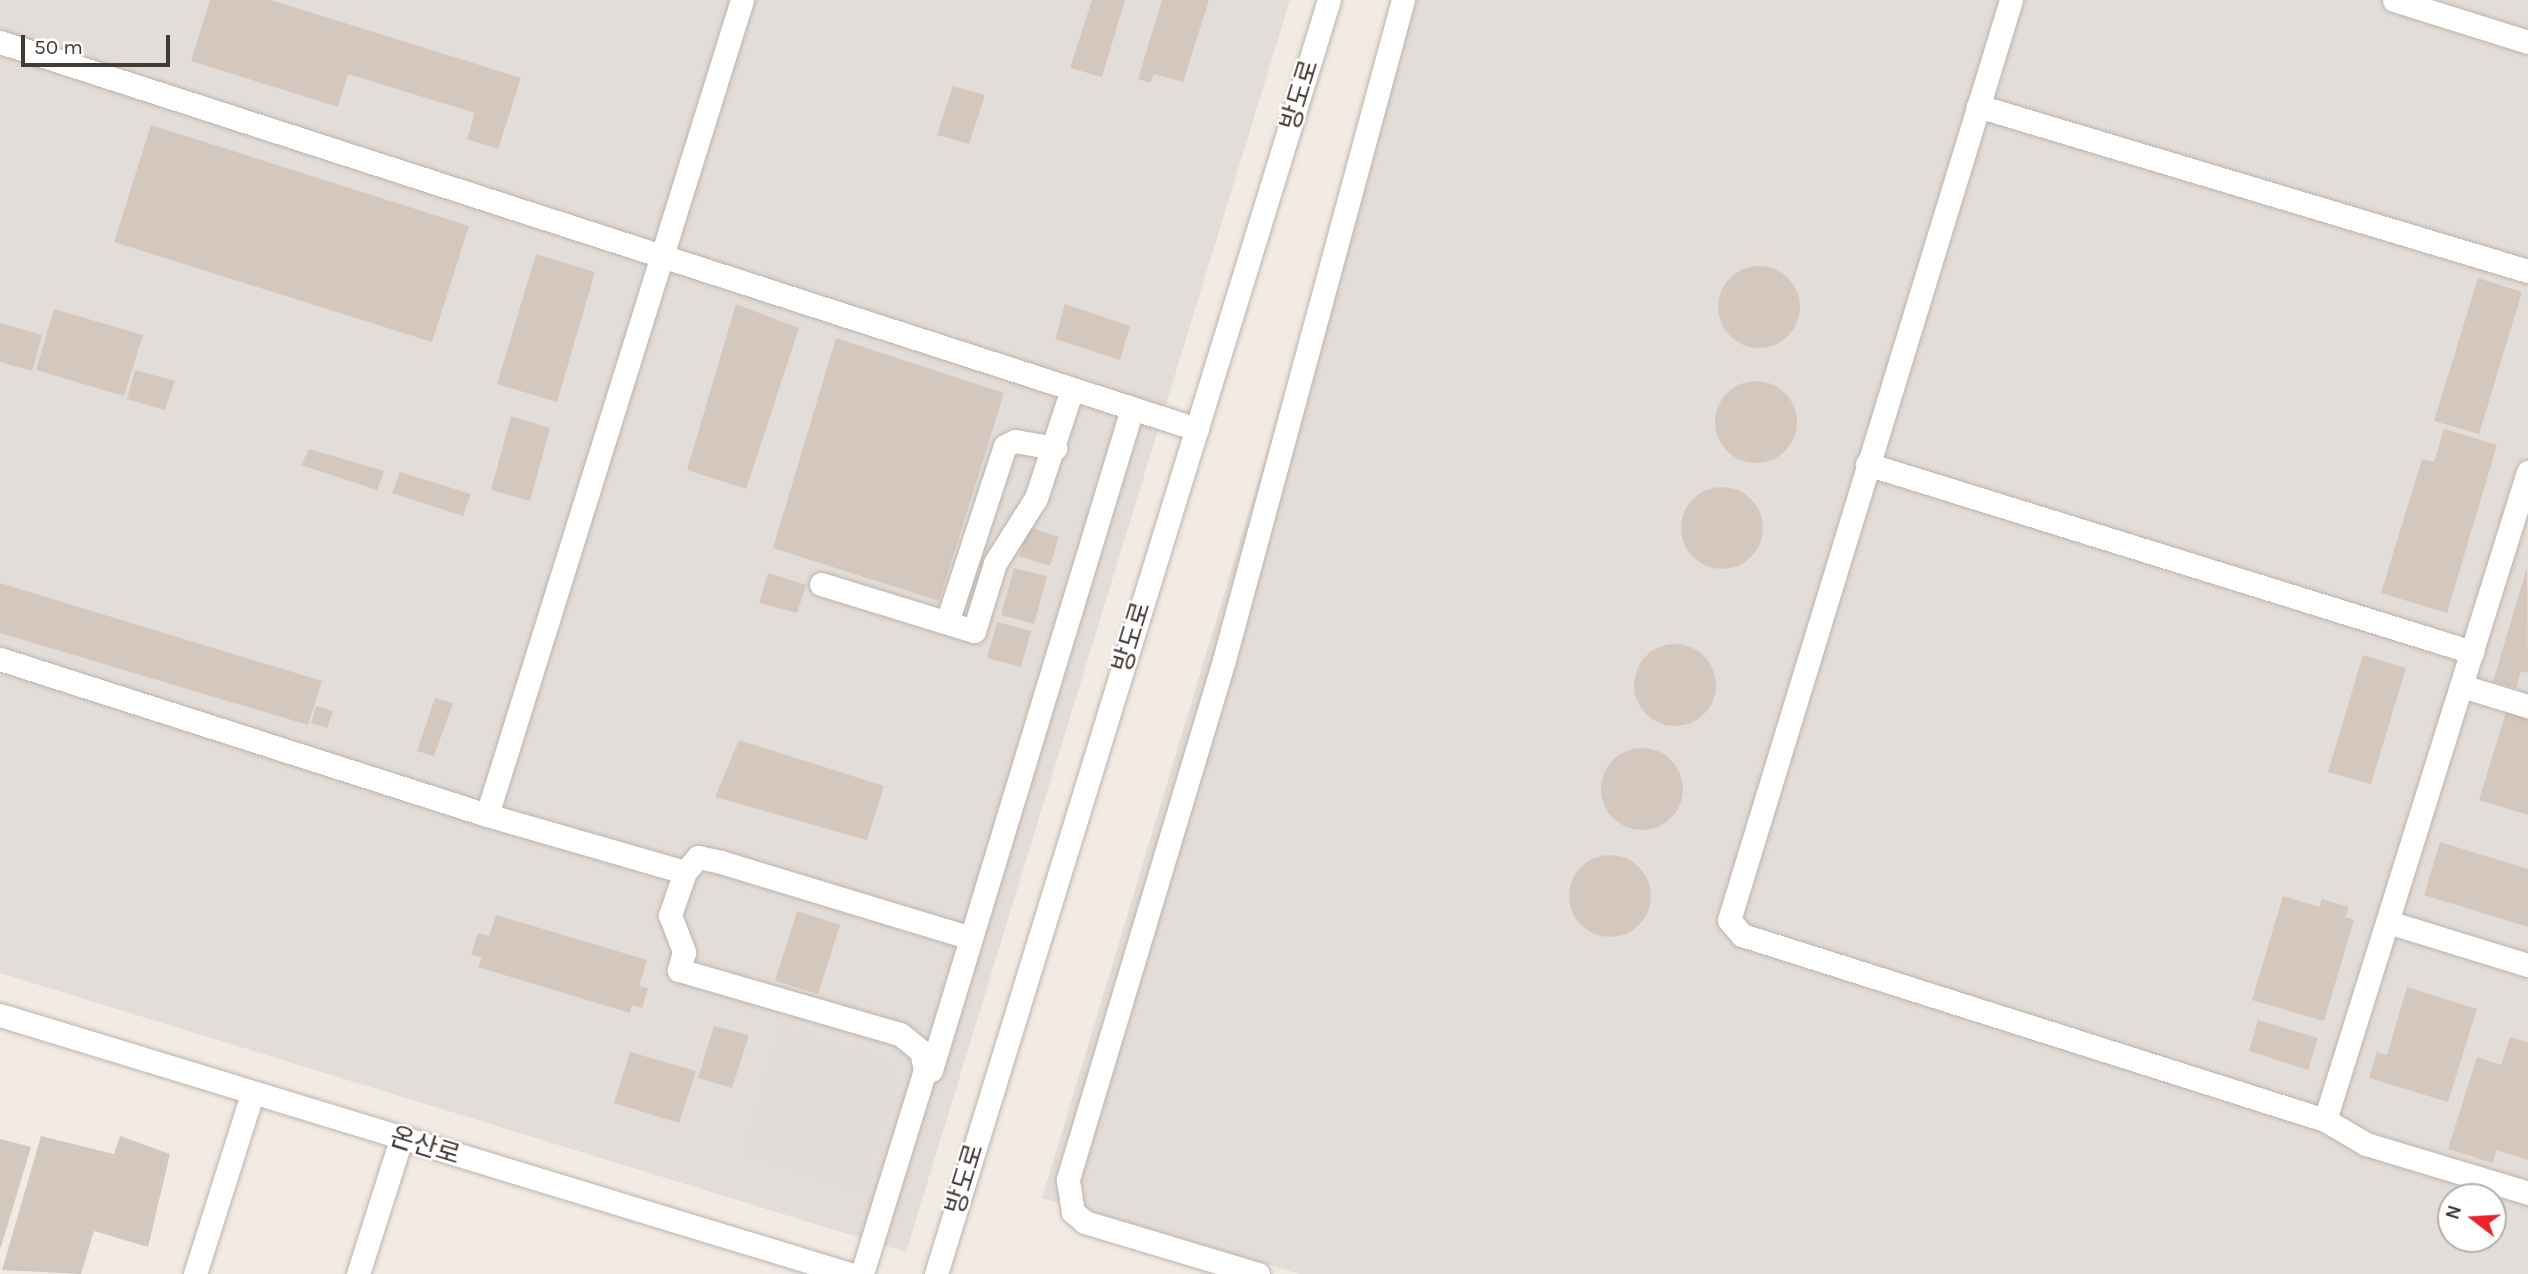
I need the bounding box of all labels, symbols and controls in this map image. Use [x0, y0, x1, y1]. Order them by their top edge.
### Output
scale bar [24, 21, 173, 65]
text: 50 m [34, 35, 83, 59]
street label: 방도로 [1275, 56, 1325, 134]
street label: 방도로 [1107, 598, 1157, 676]
street label: 온산로 [386, 1121, 464, 1171]
street label: 방도로 [940, 1140, 990, 1218]
north arrow [2437, 1183, 2507, 1253]
text: N [2441, 1203, 2466, 1222]

